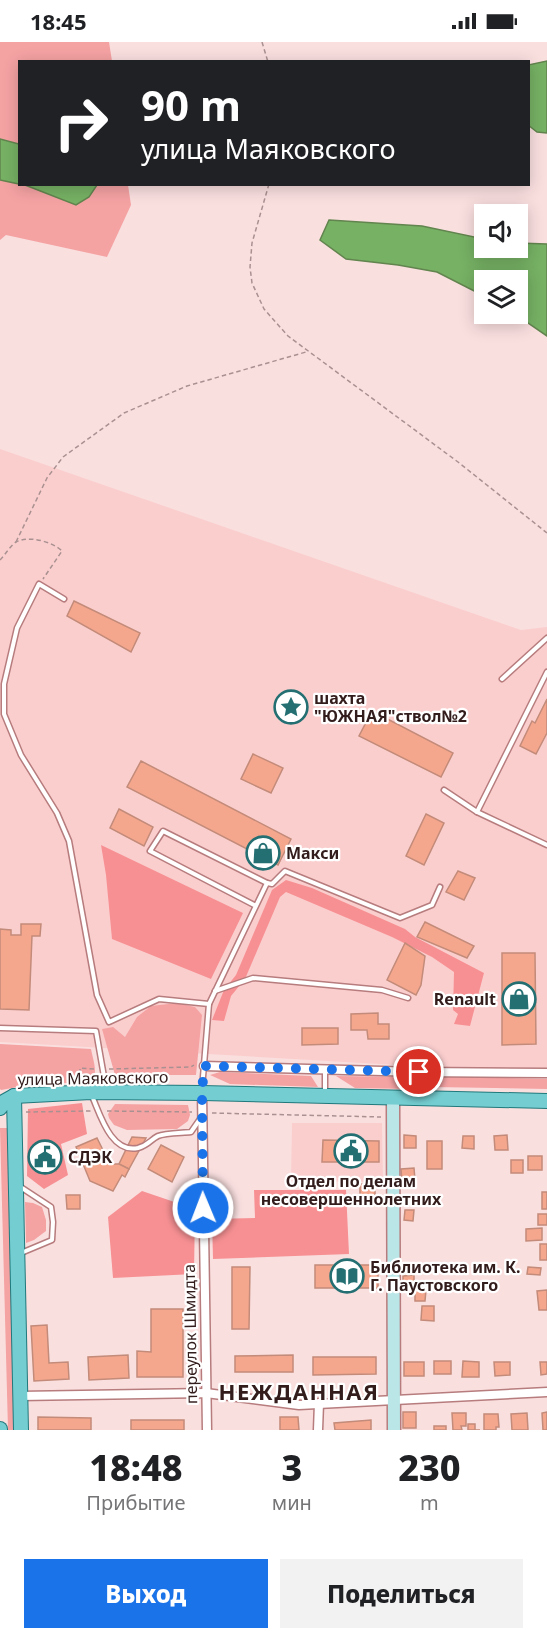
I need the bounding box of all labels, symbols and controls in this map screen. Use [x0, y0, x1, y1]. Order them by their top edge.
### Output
text: 18:45 [30, 6, 87, 36]
text: 90 m [141, 76, 241, 133]
icon: right [42, 84, 120, 162]
text: улица Маяковского [141, 130, 395, 167]
map controls [474, 204, 528, 324]
button: sound [474, 204, 528, 258]
button: layers [474, 270, 528, 324]
place label: шахта "ЮЖНАЯ"ствол№2 [314, 687, 467, 727]
place icon: шахта "ЮЖНАЯ"ствол№2 [273, 689, 309, 725]
shop icon: Макси [245, 835, 281, 871]
place label: Макси [286, 842, 339, 864]
shop icon: Renault [501, 981, 537, 1017]
place label: Renault [434, 988, 496, 1010]
pin [393, 1046, 444, 1097]
icon: arrive [402, 1055, 435, 1088]
street label: улица Маяковского [17, 1066, 169, 1090]
public building icon: Отдел по делам несовершеннолетних [333, 1133, 369, 1169]
public building icon: СДЭК [27, 1139, 63, 1175]
place label: СДЭК [68, 1146, 113, 1168]
place label: Отдел по делам несовершеннолетних [261, 1170, 442, 1210]
position arrow [171, 1176, 235, 1240]
place label: Библиотека им. К. Г. Паустовского [370, 1256, 521, 1296]
library icon: Библиотека им. К. Г. Паустовского [329, 1258, 365, 1294]
street label: переулок Шмидта [178, 1264, 202, 1404]
district label: НЕЖДАННАЯ [218, 1376, 380, 1406]
text: 18:48 [89, 1443, 183, 1492]
text: 3 [281, 1443, 302, 1492]
text: 230 [398, 1443, 461, 1492]
text: Прибытие [86, 1489, 185, 1516]
text: мин [272, 1489, 312, 1516]
text: m [420, 1489, 439, 1516]
button: Выход [24, 1559, 268, 1628]
button: Поделиться [280, 1559, 523, 1628]

